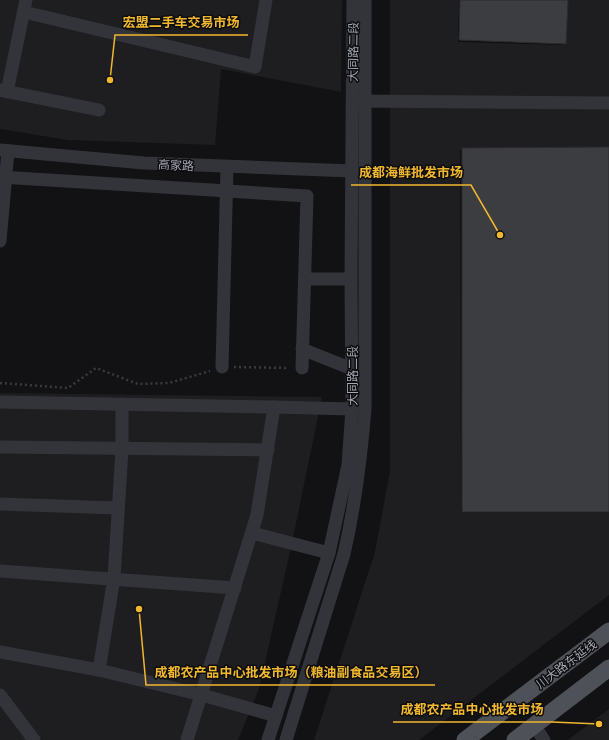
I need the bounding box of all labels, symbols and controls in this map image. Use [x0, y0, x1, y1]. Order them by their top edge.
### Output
callout: 宏盟二手车交易市场 [115, 10, 248, 35]
text: 宏盟二手车交易市场 [122, 13, 240, 31]
street label: 大同路二段 [344, 22, 362, 82]
street label: 高家路 [158, 156, 194, 174]
callout: 成都海鲜批发市场 [351, 160, 471, 185]
text: 成都海鲜批发市场 [359, 163, 463, 181]
street label: 大同路二段 [344, 346, 361, 406]
street label: 川大路东延线 [532, 636, 600, 692]
callout: 成都农产品中心批发市场（粮油副食品交易区） [146, 660, 435, 685]
text: 成都农产品中心批发市场（粮油副食品交易区） [154, 663, 428, 681]
callout: 成都农产品中心批发市场 [393, 697, 552, 722]
text: 成都农产品中心批发市场 [400, 700, 544, 718]

